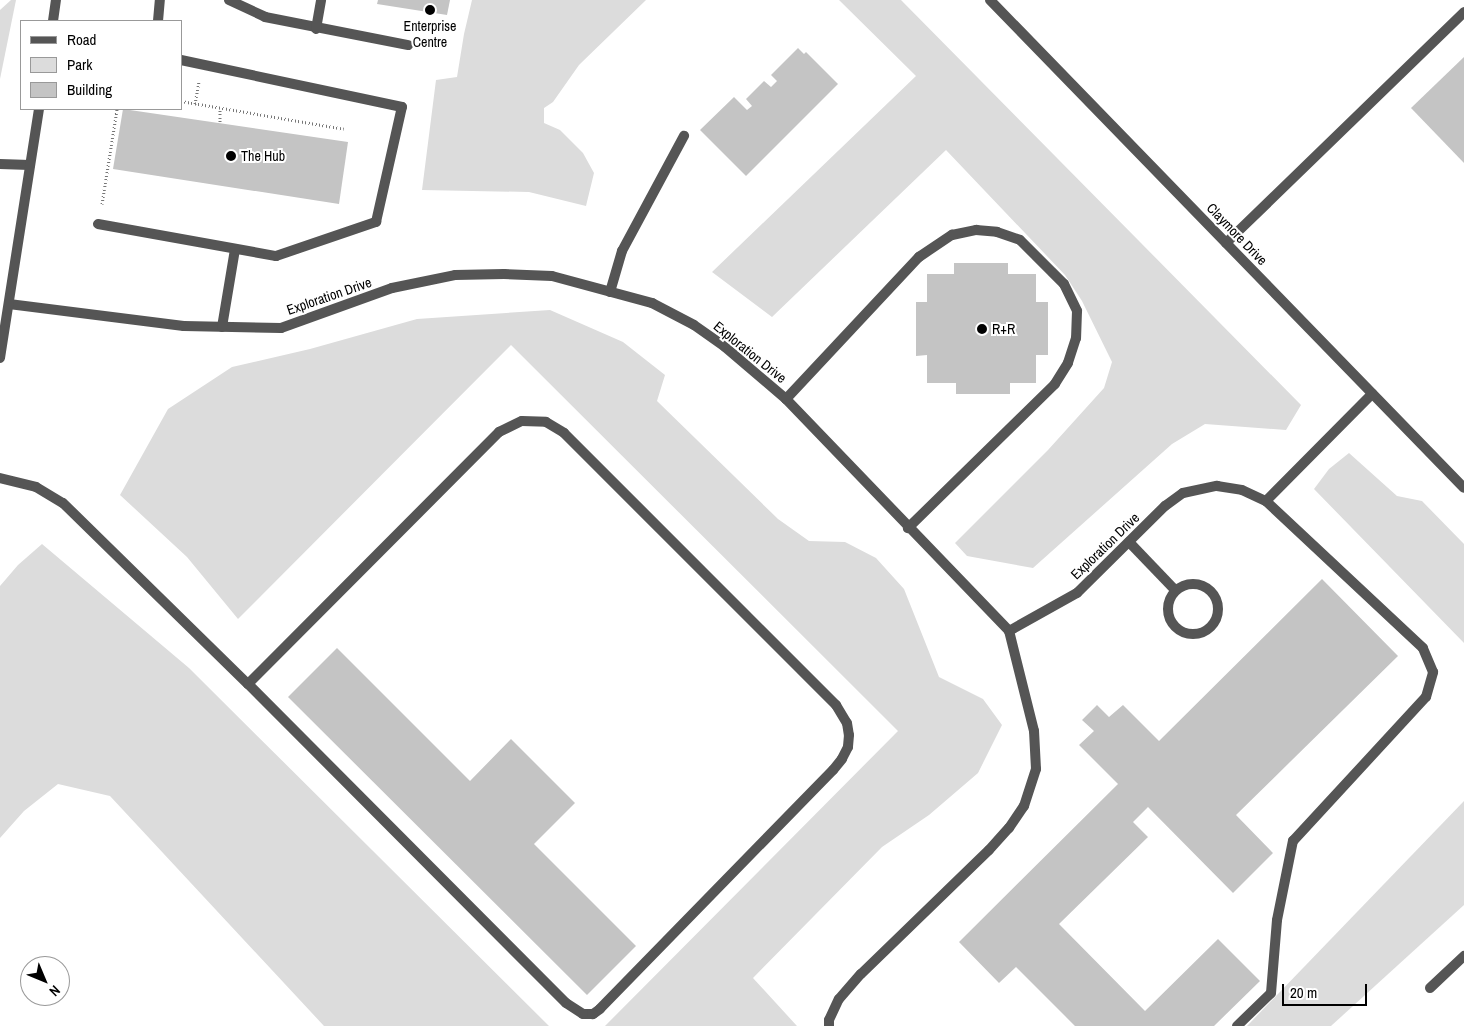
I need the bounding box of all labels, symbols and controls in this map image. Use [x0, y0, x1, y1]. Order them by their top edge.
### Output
marker: Enterprise Centre [424, 4, 436, 16]
place label: Enterprise Centre [404, 18, 456, 50]
legend [20, 20, 182, 110]
text: Road [67, 29, 96, 50]
text: Park [67, 54, 92, 75]
text: Building [67, 79, 112, 100]
place label: The Hub [241, 148, 285, 164]
marker: The Hub [225, 150, 237, 162]
street label: Claymore Drive [1203, 199, 1271, 269]
street label: Exploration Drive [284, 274, 374, 318]
street label: Exploration Drive [710, 318, 790, 386]
place label: R+R [992, 321, 1015, 337]
marker: R+R [976, 323, 988, 335]
street label: Exploration Drive [1067, 509, 1143, 583]
north arrow [20, 956, 70, 1006]
scale bar [1284, 974, 1369, 1006]
text: N [46, 982, 64, 1000]
text: 20 m [1290, 982, 1317, 1003]

